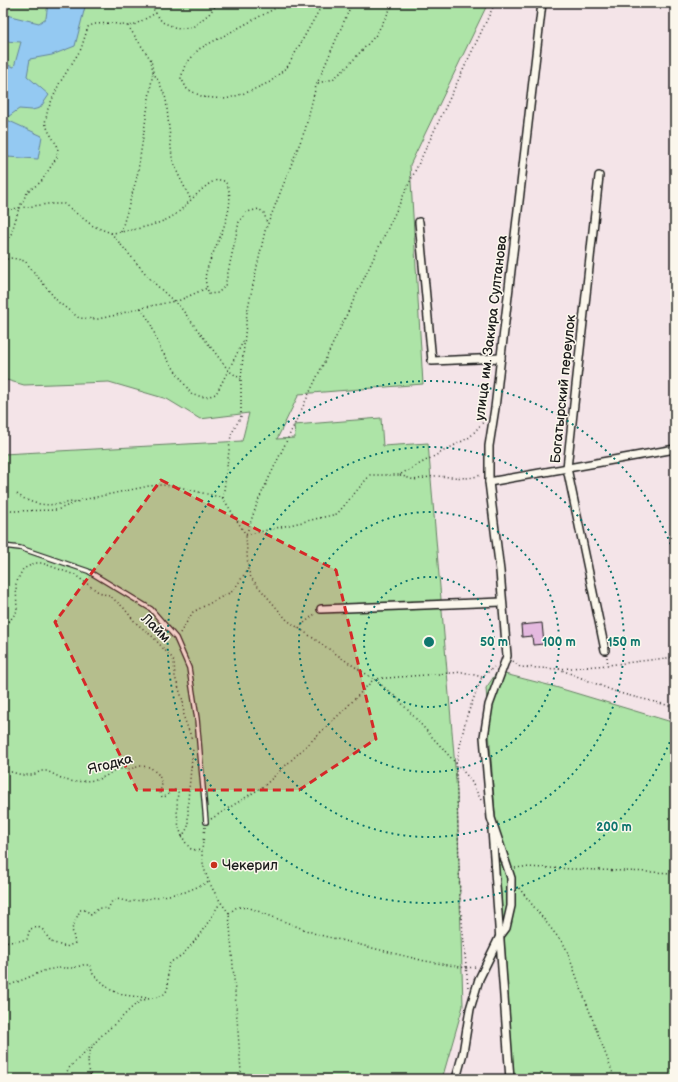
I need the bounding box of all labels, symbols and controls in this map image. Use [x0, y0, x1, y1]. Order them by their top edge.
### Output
street label: улица им. Закира Султанова [471, 233, 511, 422]
street label: Богатырский переулок [547, 313, 579, 464]
street label: Лайм [137, 609, 174, 646]
centre of rings [422, 635, 436, 649]
text: 50 m [480, 635, 508, 650]
text: 100 m [542, 635, 576, 650]
text: 150 m [608, 635, 640, 650]
street label: Ягодка [86, 750, 135, 778]
text: 200 m [596, 820, 632, 835]
place label: Чекерил [222, 857, 278, 874]
marker: Чекерил [209, 860, 219, 870]

